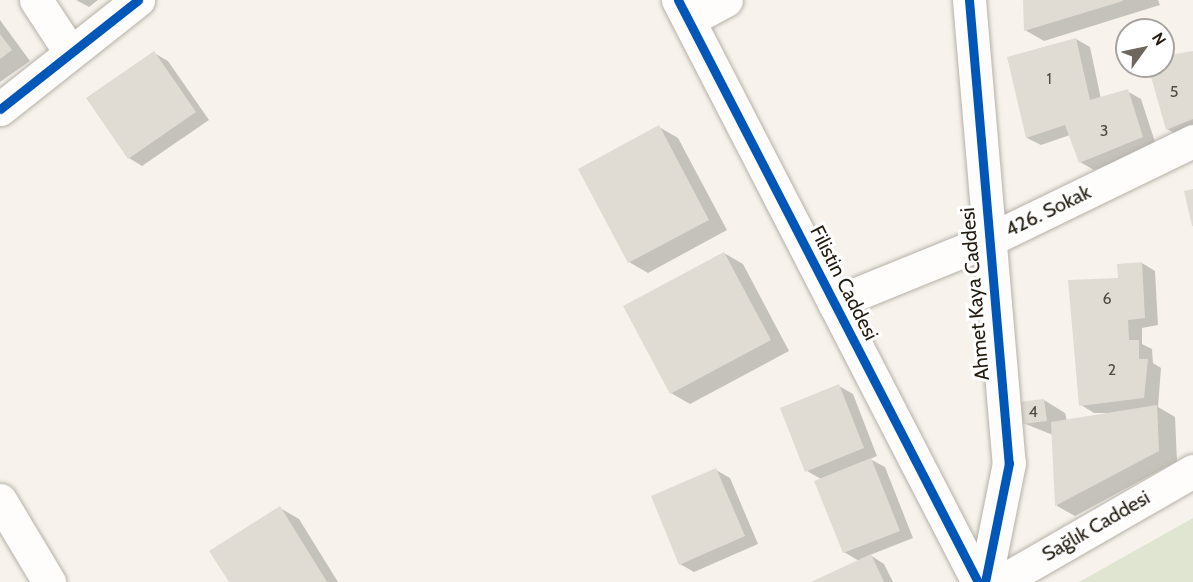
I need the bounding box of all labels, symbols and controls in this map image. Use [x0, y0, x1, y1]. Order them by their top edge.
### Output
north arrow [1115, 18, 1175, 78]
text: N [1148, 29, 1170, 49]
house number: 1 [1046, 69, 1052, 89]
house number: 5 [1170, 82, 1178, 102]
house number: 3 [1100, 121, 1108, 141]
street label: 426. Sokak [1001, 180, 1095, 242]
street label: Ahmet Kaya Caddesi [955, 206, 995, 382]
street label: Filistin Caddesi [805, 222, 883, 344]
house number: 6 [1102, 289, 1112, 309]
house number: 2 [1108, 360, 1116, 380]
house number: 4 [1028, 402, 1038, 422]
street label: Sağlık Caddesi [1038, 485, 1154, 567]

